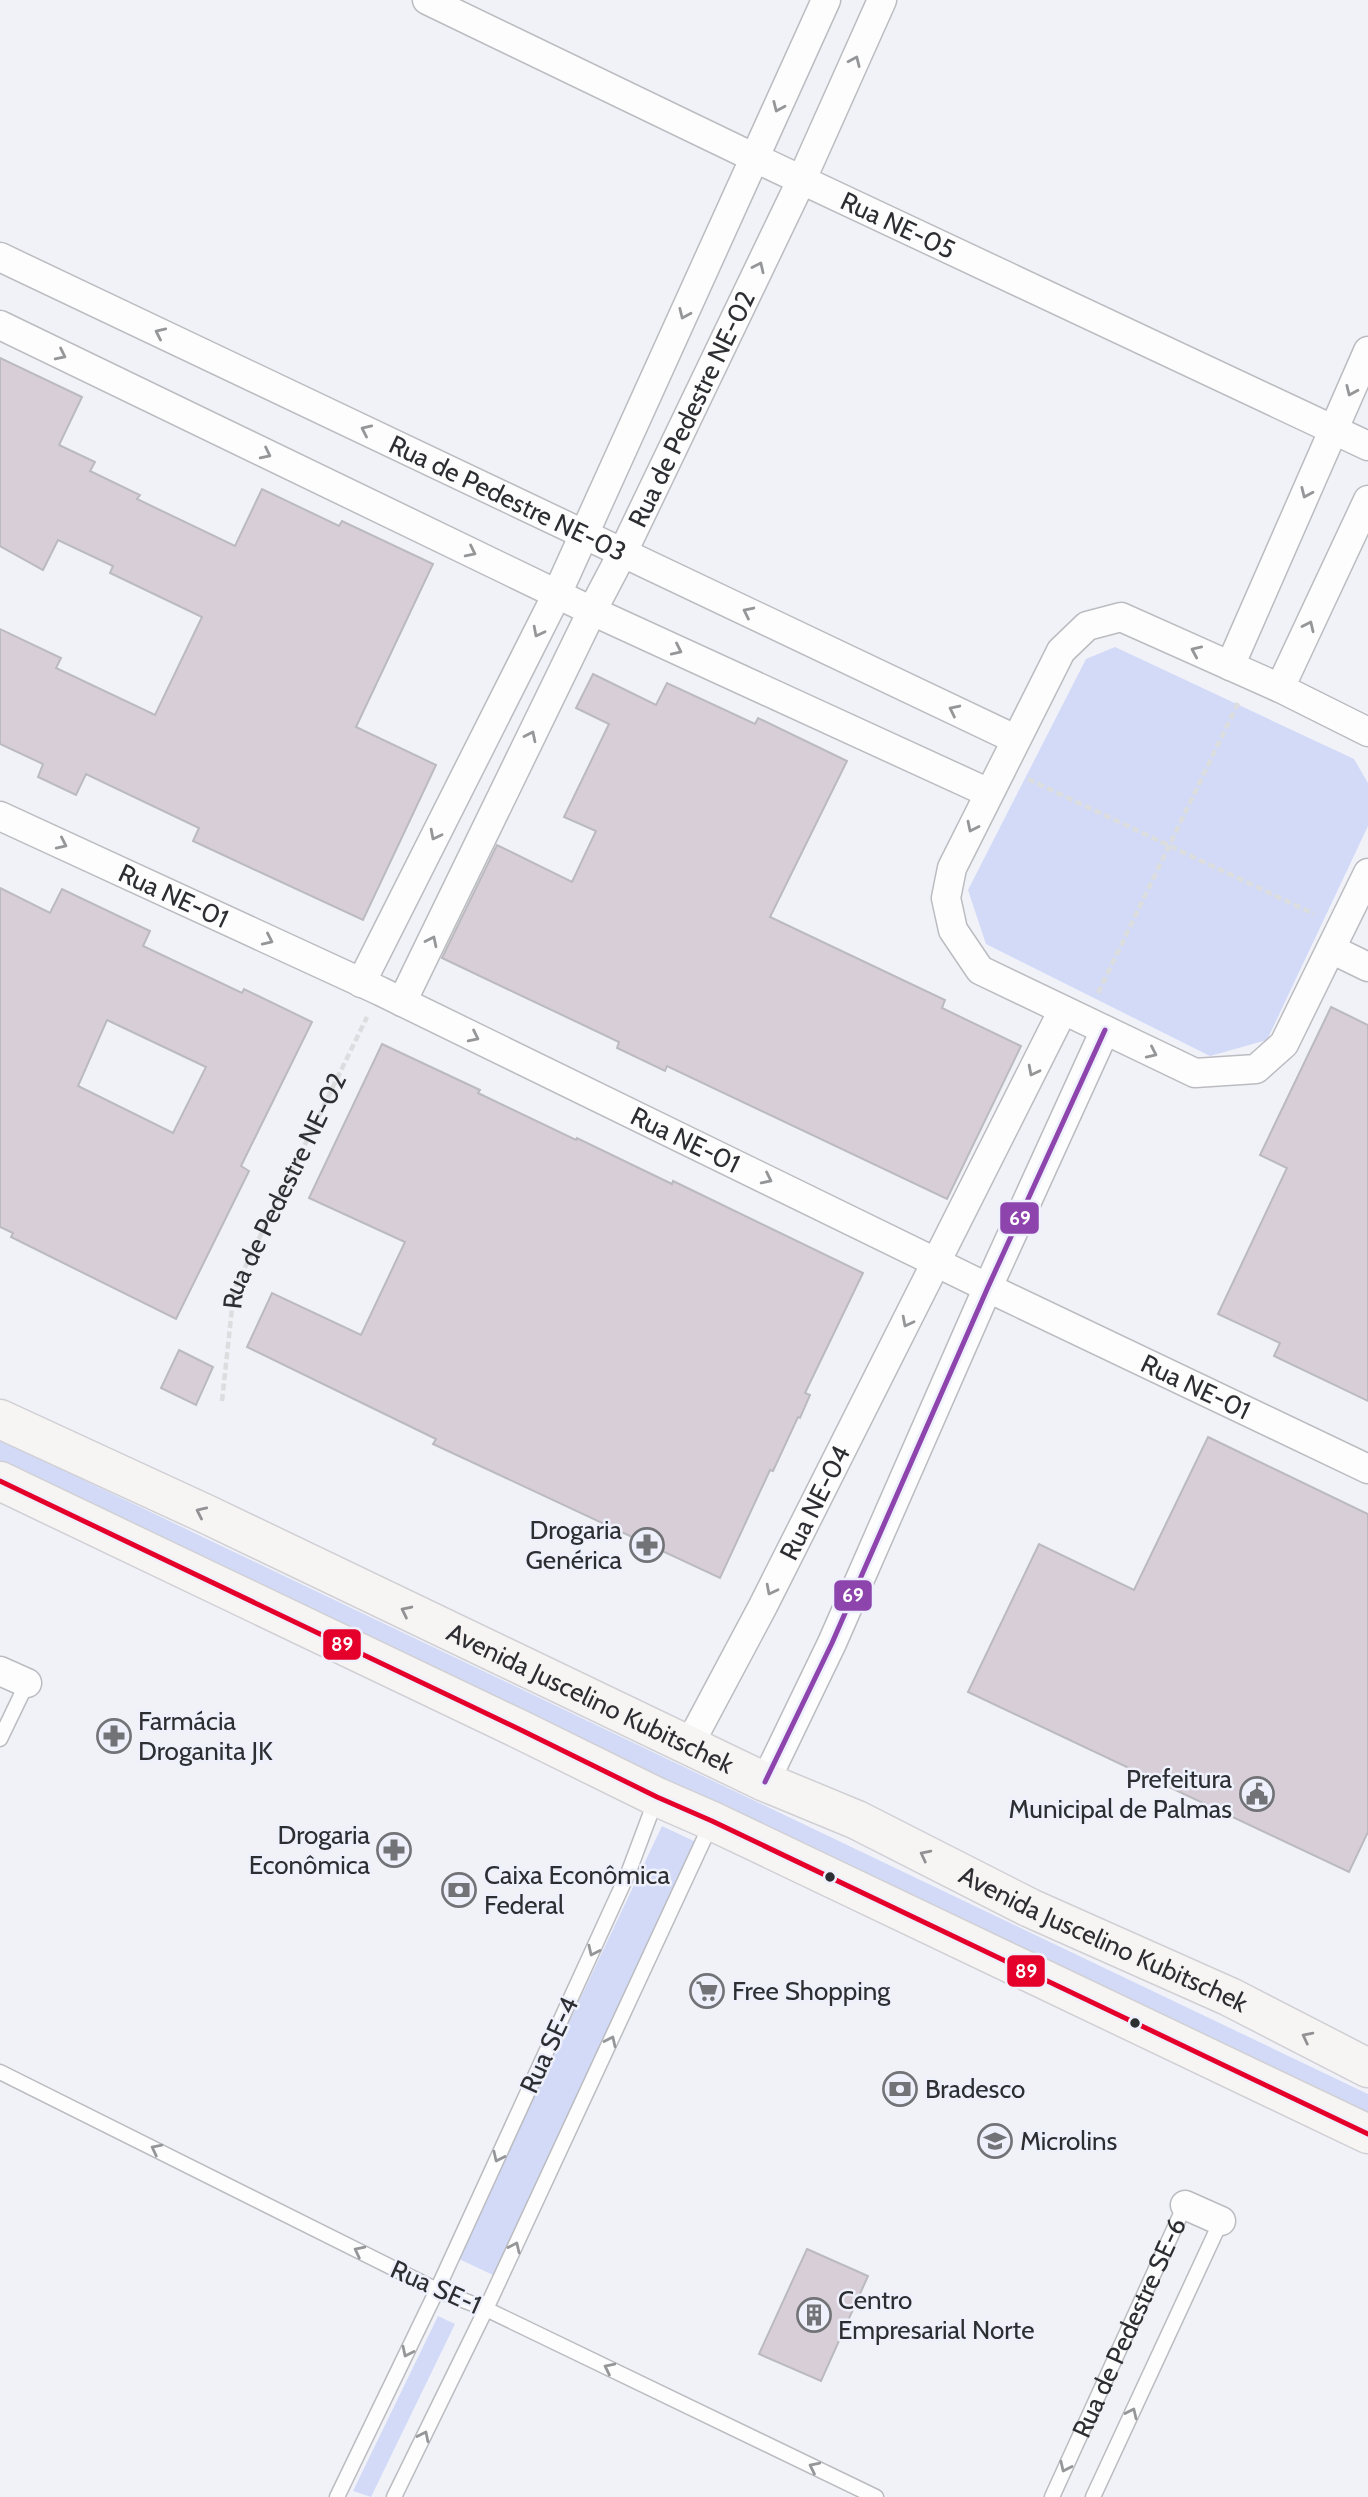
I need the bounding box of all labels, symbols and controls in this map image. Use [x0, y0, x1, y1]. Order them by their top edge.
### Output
one-way arrow [847, 55, 861, 68]
one-way arrow [772, 100, 786, 112]
street label: Rua NE-05 [835, 185, 960, 266]
one-way arrow [751, 262, 765, 274]
street label: Rua de Pedestre NE-02 [621, 286, 762, 532]
one-way arrow [678, 307, 692, 319]
one-way arrow [155, 327, 167, 341]
one-way arrow [54, 346, 66, 360]
one-way arrow [1345, 384, 1359, 396]
one-way arrow [361, 424, 373, 438]
street label: Rua de Pedestre NE-03 [384, 428, 631, 568]
one-way arrow [259, 445, 271, 459]
one-way arrow [1300, 486, 1314, 498]
one-way arrow [464, 544, 476, 558]
one-way arrow [743, 606, 755, 620]
one-way arrow [1301, 621, 1315, 633]
one-way arrow [532, 625, 546, 637]
one-way arrow [670, 642, 682, 656]
one-way arrow [1190, 645, 1203, 659]
one-way arrow [948, 704, 961, 718]
one-way arrow [523, 731, 537, 743]
one-way arrow [967, 820, 981, 832]
one-way arrow [430, 828, 444, 840]
one-way arrow [55, 836, 67, 850]
street label: Rua NE-01 [113, 857, 234, 935]
one-way arrow [261, 932, 274, 946]
one-way arrow [423, 936, 437, 948]
one-way arrow [467, 1029, 479, 1043]
one-way arrow [1145, 1044, 1157, 1058]
one-way arrow [1027, 1064, 1041, 1076]
street label: Rua de Pedestre NE-02 [216, 1068, 353, 1310]
street label: Rua NE-01 [625, 1100, 745, 1180]
one-way arrow [760, 1171, 772, 1185]
line badge: 69 [999, 1201, 1040, 1235]
text: 69 [1009, 1207, 1031, 1230]
one-way arrow [901, 1315, 915, 1327]
street label: Rua NE-01 [1136, 1347, 1256, 1427]
street label: Rua NE-04 [773, 1440, 857, 1565]
one-way arrow [196, 1506, 208, 1520]
place label: Drogaria Genérica [525, 1514, 623, 1576]
pharmacy icon: Drogaria Genérica [628, 1526, 666, 1564]
line badge: 69 [833, 1579, 873, 1612]
one-way arrow [765, 1583, 779, 1595]
text: 69 [842, 1584, 864, 1607]
one-way arrow [401, 1605, 413, 1619]
street label: Avenida Juscelino Kubitschek [442, 1616, 739, 1781]
line badge: 89 [322, 1628, 362, 1661]
text: 89 [331, 1633, 353, 1656]
place label: Farmácia Droganita JK [138, 1705, 273, 1767]
pharmacy icon: Farmácia Droganita JK [95, 1717, 133, 1755]
place label: Prefeitura Municipal de Palmas [1009, 1763, 1233, 1825]
public building icon: Prefeitura Municipal de Palmas [1238, 1775, 1276, 1813]
place label: Drogaria Econômica [249, 1819, 371, 1881]
pharmacy icon: Drogaria Econômica [375, 1831, 413, 1869]
one-way arrow [920, 1849, 932, 1863]
place label: Caixa Econômica Federal [484, 1859, 670, 1921]
street label: Avenida Juscelino Kubitschek [954, 1859, 1253, 2019]
unlabelled marker [823, 1870, 837, 1884]
bank icon: Caixa Econômica Federal [440, 1871, 478, 1909]
one-way arrow [587, 1943, 601, 1956]
line badge: 89 [1006, 1954, 1046, 1988]
text: 89 [1015, 1960, 1037, 1983]
supermarket icon: Free Shopping [688, 1972, 726, 2010]
place label: Free Shopping [732, 1975, 891, 2007]
street label: Rua SE-4 [513, 1992, 585, 2098]
unlabelled marker [1128, 2016, 1142, 2030]
one-way arrow [1302, 2032, 1314, 2045]
one-way arrow [603, 2036, 617, 2048]
bank icon: Bradesco [881, 2070, 919, 2108]
place label: Bradesco [925, 2073, 1025, 2105]
school or university icon: Microlins [976, 2122, 1014, 2160]
place label: Microlins [1020, 2125, 1118, 2157]
one-way arrow [151, 2144, 163, 2158]
one-way arrow [492, 2150, 506, 2163]
street label: Rua de Pedestre SE-6 [1065, 2213, 1193, 2443]
one-way arrow [506, 2242, 520, 2254]
one-way arrow [354, 2246, 366, 2260]
street label: Rua SE-1 [386, 2253, 486, 2321]
place label: Centro Empresarial Norte [838, 2284, 1035, 2346]
building icon: Centro Empresarial Norte [795, 2296, 833, 2334]
one-way arrow [402, 2345, 416, 2357]
one-way arrow [604, 2363, 616, 2377]
one-way arrow [1124, 2408, 1138, 2420]
one-way arrow [416, 2431, 430, 2443]
one-way arrow [1059, 2460, 1073, 2472]
one-way arrow [809, 2462, 821, 2476]

